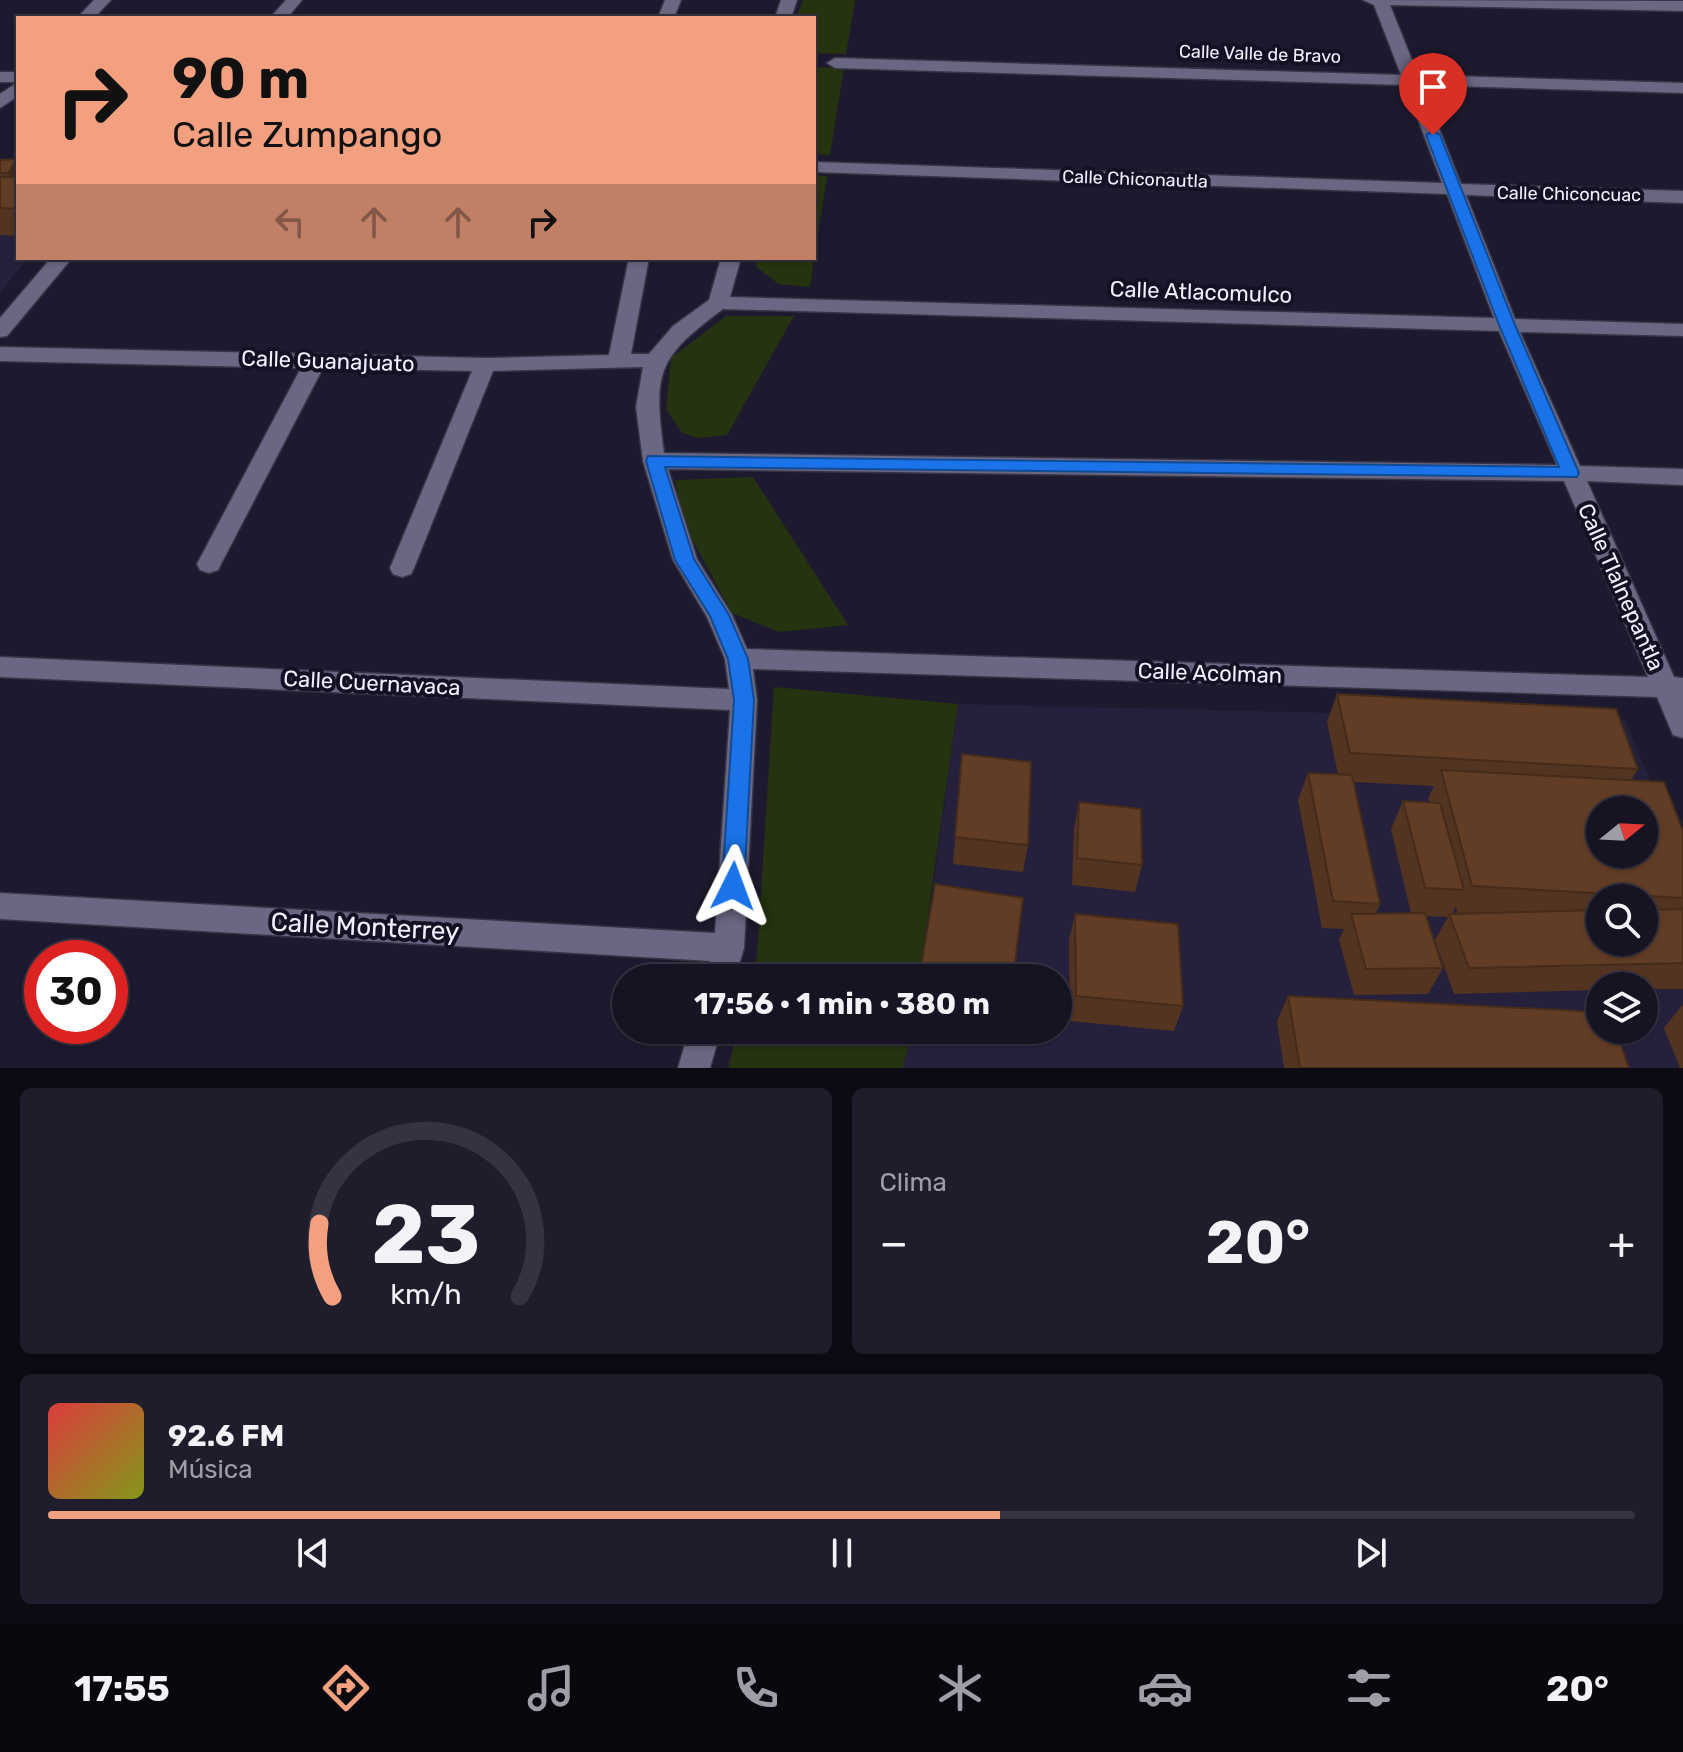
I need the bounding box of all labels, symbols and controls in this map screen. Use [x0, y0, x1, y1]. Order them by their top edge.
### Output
street label: Calle Valle de Bravo [1179, 40, 1341, 68]
text: 90 m [172, 46, 309, 112]
icon: right [40, 48, 144, 152]
pin [1399, 53, 1467, 135]
icon: arrive [1411, 65, 1455, 109]
text: Calle Zumpango [172, 113, 442, 156]
street label: Calle Chiconautla [1062, 165, 1208, 193]
street label: Calle Chiconcuac [1497, 182, 1641, 206]
icon: left [268, 200, 312, 244]
icon: ahead [352, 200, 396, 244]
icon: ahead [436, 200, 480, 244]
icon: right [520, 200, 564, 244]
street label: Calle Atlacomulco [1109, 275, 1293, 309]
street label: Calle Guanajuato [241, 344, 415, 378]
street label: Calle Tlalnepantla [1572, 499, 1670, 675]
street label: Calle Acolman [1137, 657, 1283, 689]
street label: Calle Cuernavaca [283, 665, 461, 701]
north arrow [1586, 796, 1658, 868]
map controls [1586, 796, 1658, 1044]
position arrow [691, 844, 775, 928]
button: search [1586, 884, 1658, 956]
street label: Calle Monterrey [270, 907, 460, 947]
speed limit sign: 30 [24, 940, 128, 1044]
button: layers [1586, 972, 1658, 1044]
text: 17:56 · 1 min · 380 m [694, 986, 990, 1022]
text: Clima [880, 1167, 947, 1198]
text: 23 [371, 1185, 480, 1284]
text: 20° [1206, 1207, 1310, 1278]
text: − [880, 1217, 908, 1269]
text: + [1608, 1217, 1635, 1269]
text: km/h [390, 1277, 461, 1311]
text: 92.6 FM [168, 1418, 284, 1454]
text: Música [168, 1454, 253, 1485]
icon: previous [291, 1531, 335, 1575]
icon: pause [820, 1531, 864, 1575]
icon: next [1349, 1531, 1393, 1575]
icon: directions [318, 1660, 374, 1716]
icon: music [523, 1660, 579, 1716]
icon: phone [728, 1660, 784, 1716]
icon: climate [932, 1660, 988, 1716]
icon: car [1137, 1660, 1193, 1716]
icon: filters [1341, 1660, 1397, 1716]
text: 17:55 [74, 1667, 170, 1710]
text: 20° [1546, 1667, 1609, 1710]

